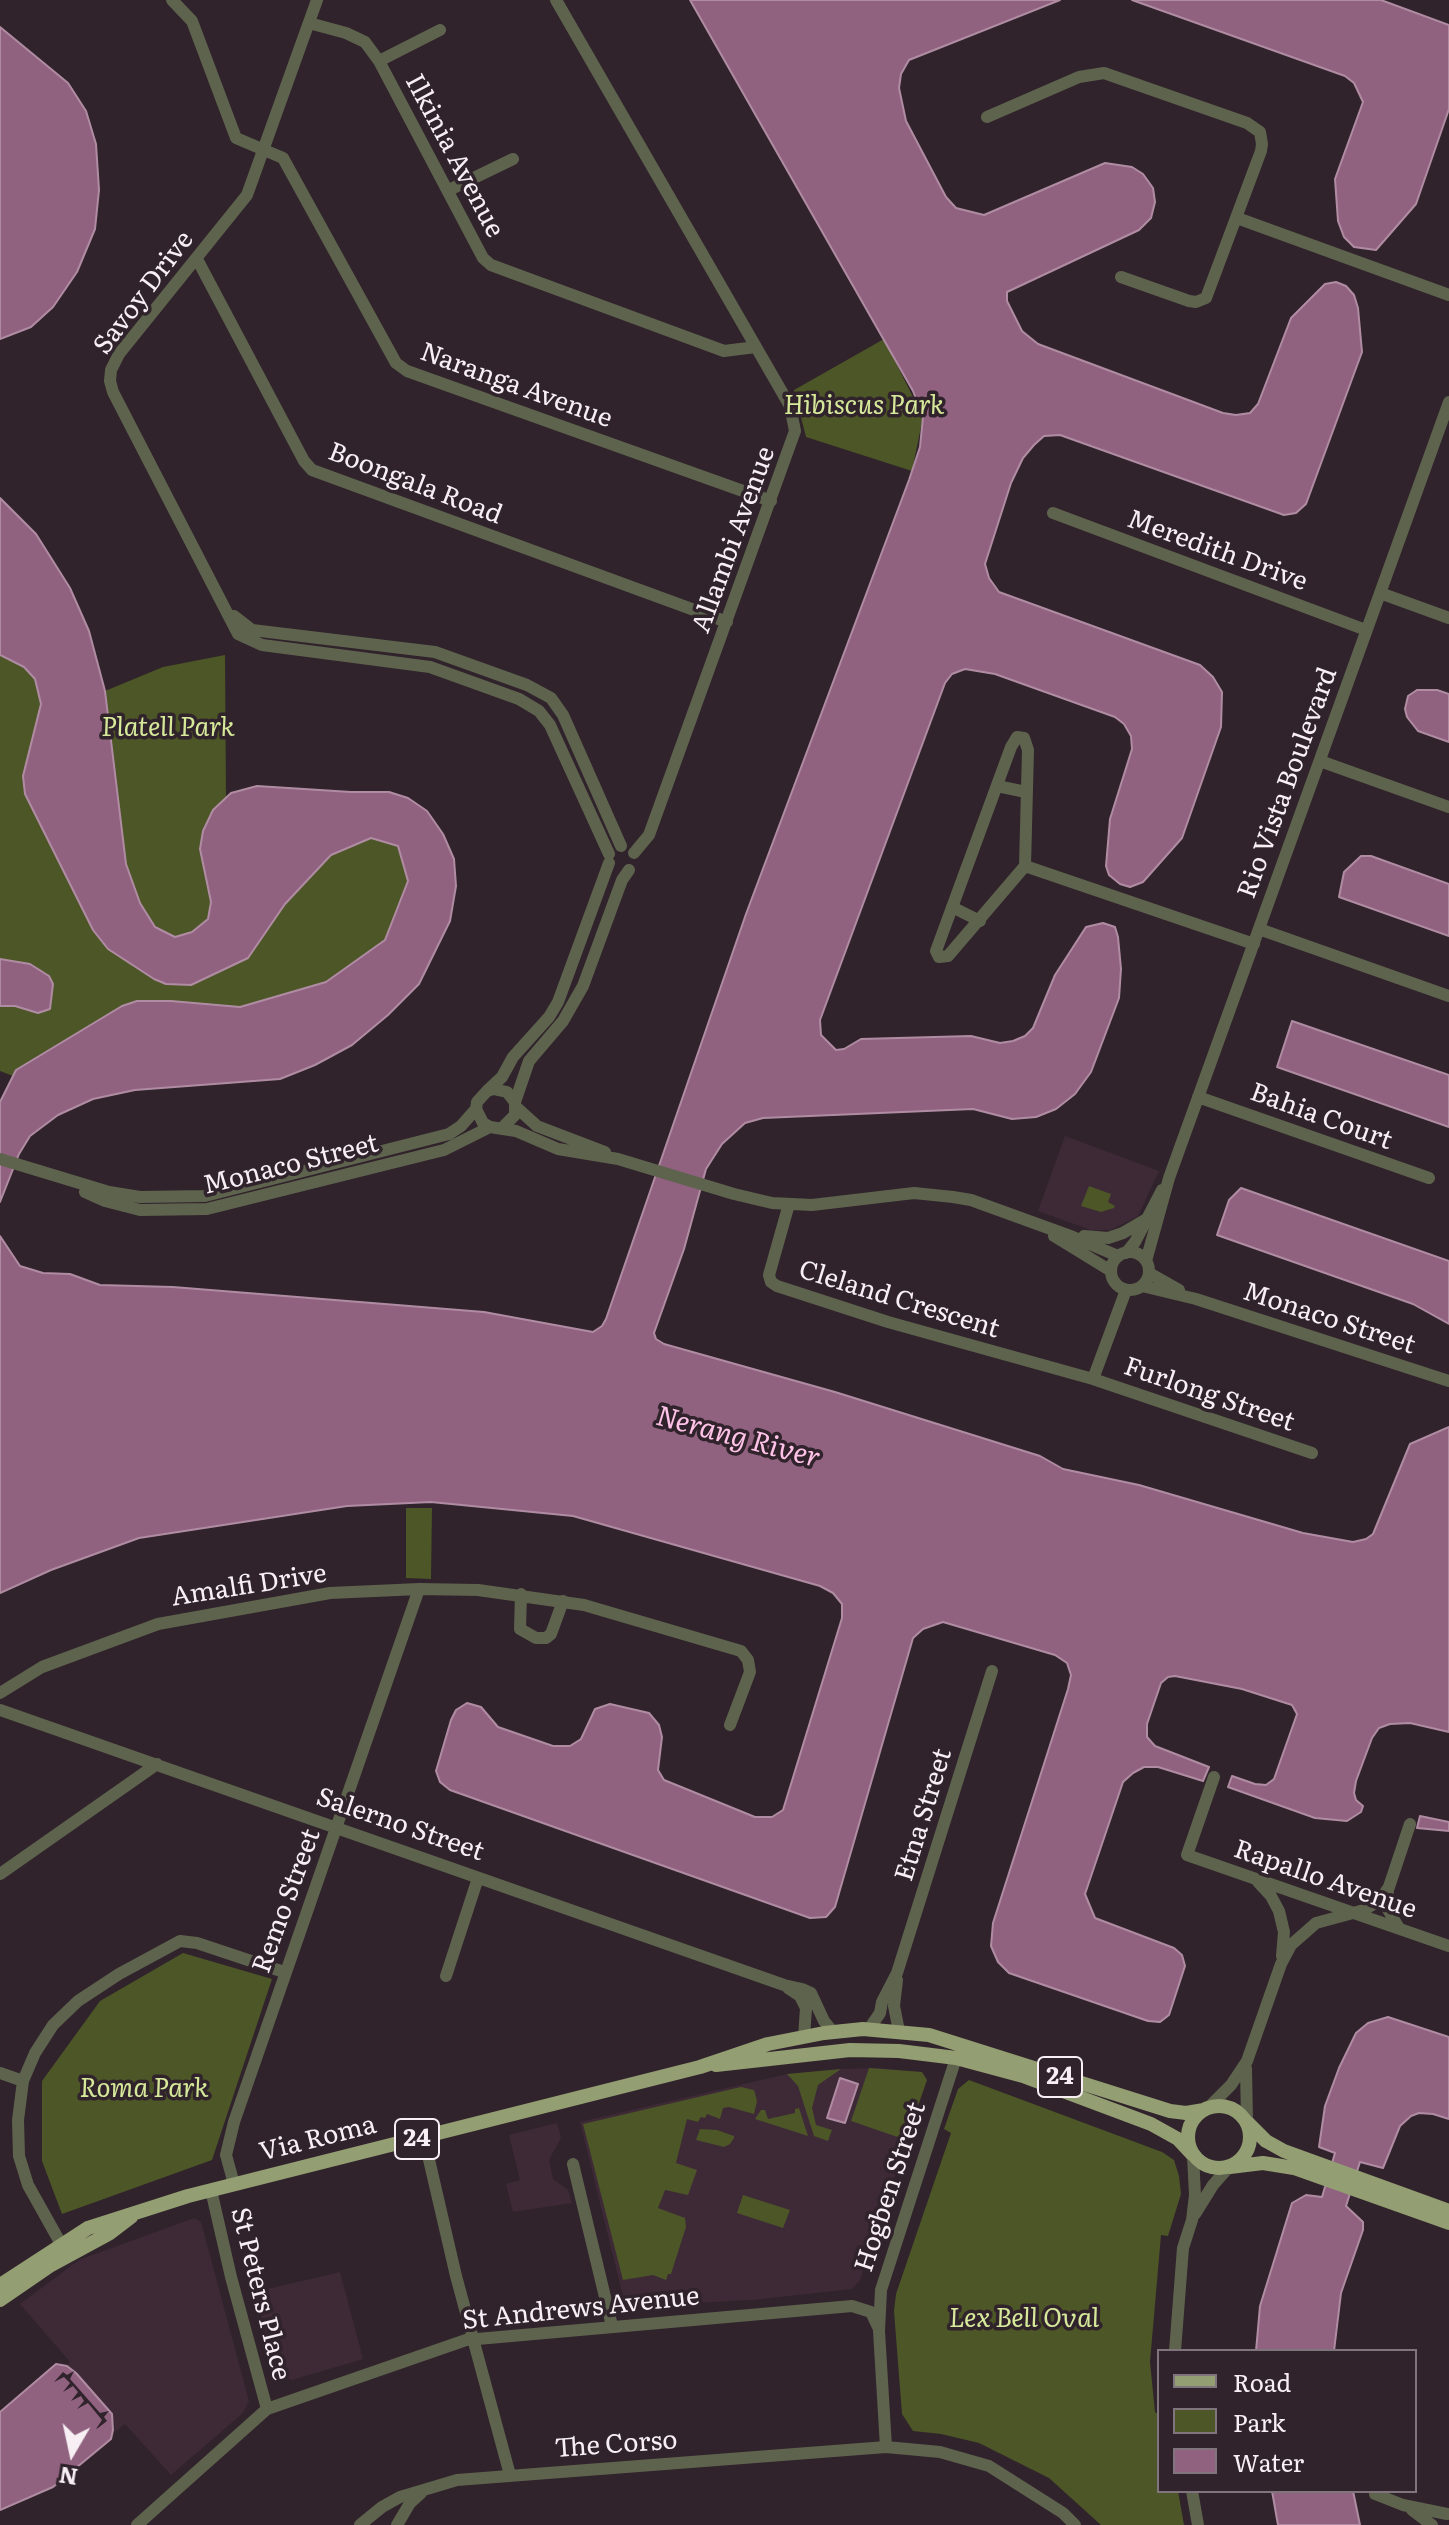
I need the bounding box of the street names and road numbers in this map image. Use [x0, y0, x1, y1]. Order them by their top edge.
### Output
street label: Ilkinia Avenue [398, 69, 510, 243]
street label: Savoy Drive [88, 225, 200, 361]
street label: Naranga Avenue [416, 337, 616, 435]
street label: Boongala Road [324, 436, 506, 532]
street label: Allambi Avenue [686, 443, 782, 637]
street label: Meredith Drive [1123, 504, 1311, 598]
street label: Rio Vista Boulevard [1232, 663, 1344, 903]
street label: Bahia Court [1246, 1077, 1396, 1157]
street label: Monaco Street [200, 1128, 382, 1202]
street label: Cleland Crescent [795, 1255, 1003, 1345]
street label: Monaco Street [1239, 1276, 1419, 1362]
street label: Furlong Street [1120, 1351, 1298, 1439]
street label: Amalfi Drive [169, 1558, 329, 1614]
street label: Etna Street [889, 1745, 959, 1885]
street label: Salerno Street [312, 1782, 488, 1868]
street label: Remo Street [246, 1825, 328, 1977]
street label: Rapallo Avenue [1230, 1834, 1420, 1926]
road number: 24 [1038, 2057, 1082, 2097]
street label: Hogben Street [849, 2098, 933, 2276]
street label: Via Roma [257, 2109, 379, 2169]
road number: 24 [395, 2119, 439, 2159]
street label: St Peters Place [223, 2204, 297, 2384]
street label: St Andrews Avenue [461, 2281, 701, 2337]
street label: The Corso [554, 2425, 678, 2465]

